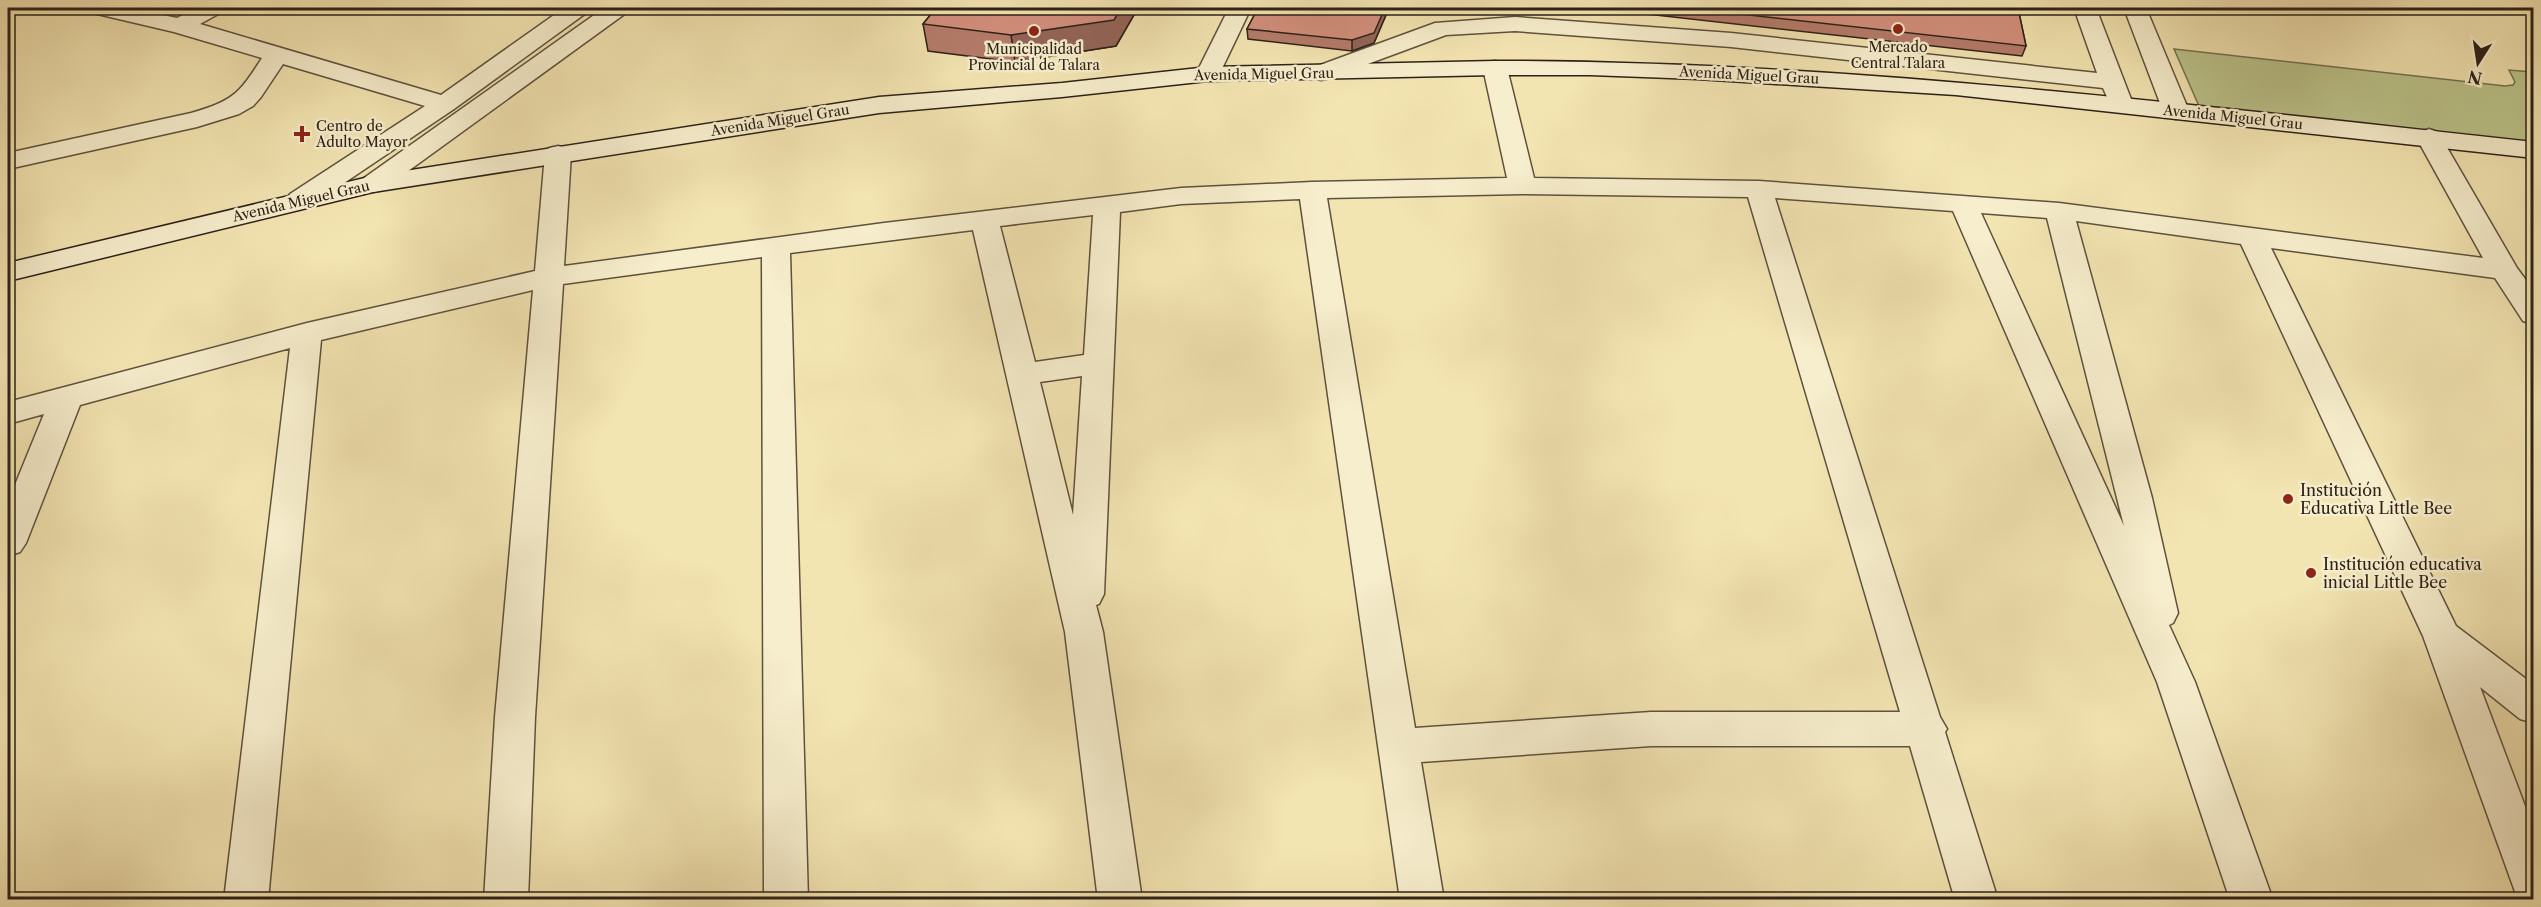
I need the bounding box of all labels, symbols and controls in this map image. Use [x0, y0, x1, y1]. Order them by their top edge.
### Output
marker: Mercado Central Talara [1891, 22, 1905, 36]
marker: Municipalidad Provincial de Talara [1027, 24, 1041, 38]
north arrow [2448, 33, 2508, 93]
place label: Mercado Central Talara [1851, 38, 1946, 72]
place label: Municipalidad Provincial de Talara [968, 40, 1100, 74]
street label: Avenida Miguel Grau [1677, 62, 1820, 88]
street label: Avenida Miguel Grau [1193, 64, 1335, 84]
text: N [2466, 66, 2484, 89]
street label: Avenida Miguel Grau [708, 100, 851, 140]
street label: Avenida Miguel Grau [2161, 101, 2304, 133]
place label: Centro de Adulto Mayor [315, 117, 408, 151]
marker: Centro de Adulto Mayor [293, 125, 311, 143]
street label: Avenida Miguel Grau [230, 176, 372, 226]
place label: Institución Educativa Little Bee [2300, 480, 2452, 518]
marker: Institución Educativa Little Bee [2281, 492, 2295, 506]
place label: Institución educativa inicial Little Bee [2323, 554, 2482, 592]
marker: Institución educativa inicial Little Bee [2304, 566, 2318, 580]

